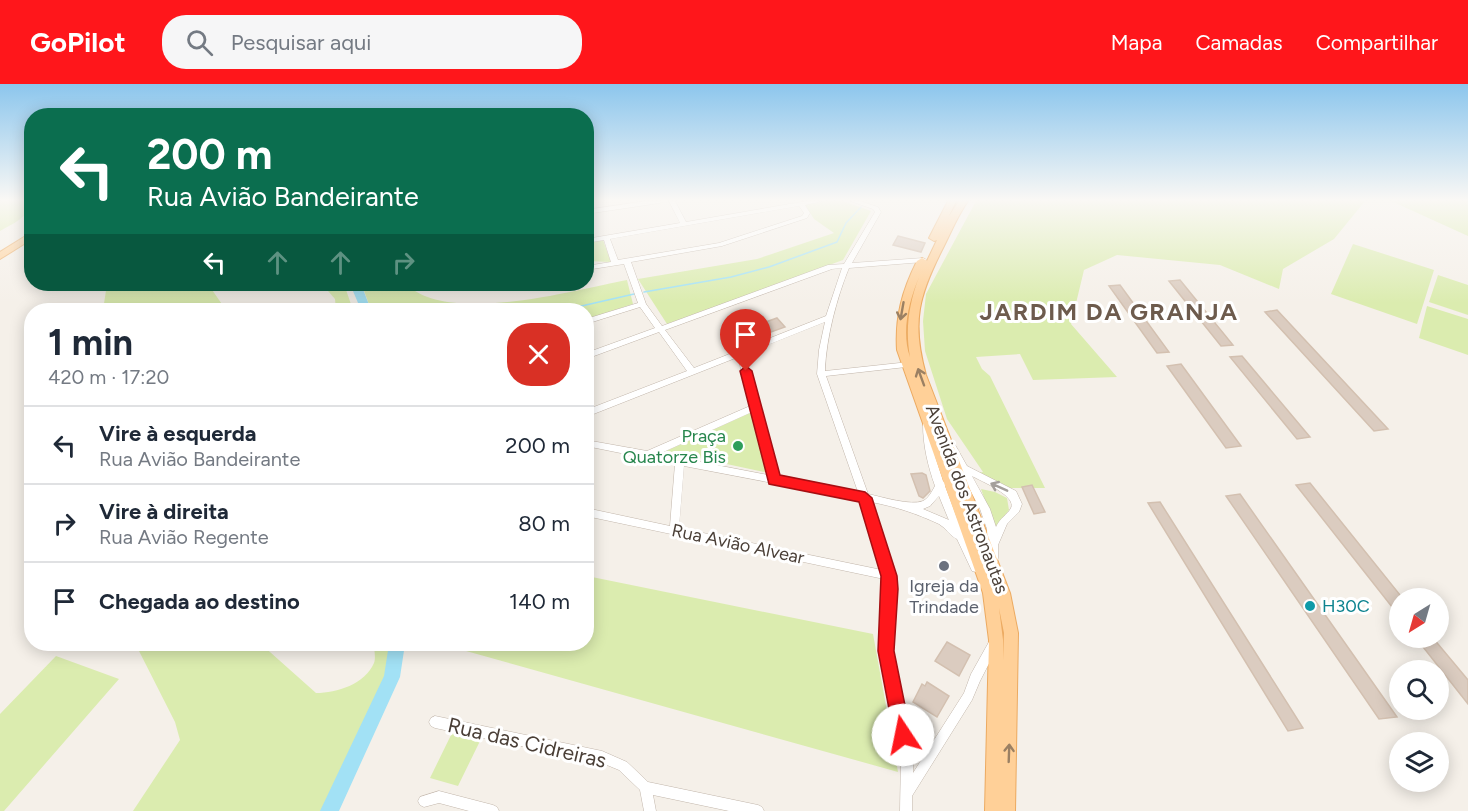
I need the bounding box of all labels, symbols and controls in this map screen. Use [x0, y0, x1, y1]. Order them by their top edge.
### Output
search box [162, 15, 582, 69]
text: GoPilot [30, 25, 126, 59]
icon: search [183, 26, 216, 59]
text: Pesquisar aqui [231, 29, 371, 56]
text: Mapa [1111, 30, 1162, 55]
text: Camadas [1195, 30, 1283, 55]
text: Compartilhar [1316, 30, 1438, 55]
text: 200 m [147, 129, 272, 180]
icon: left [48, 132, 126, 210]
text: Rua Avião Bandeirante [147, 180, 419, 213]
icon: left [198, 246, 231, 279]
icon: ahead [261, 246, 294, 279]
icon: ahead [324, 246, 357, 279]
icon: right [387, 246, 420, 279]
district label: JARDIM DA GRANJA [979, 297, 1239, 326]
one-way arrow [896, 301, 907, 321]
pin [720, 309, 771, 371]
icon: arrive [729, 318, 762, 351]
text: 1 min [48, 321, 133, 364]
button: close [507, 323, 570, 386]
text: 420 m · 17:20 [48, 365, 169, 389]
one-way arrow [915, 368, 926, 387]
street label: Avenida dos Astronautas [921, 401, 1013, 597]
text: Vire à esquerda [99, 420, 257, 447]
place label: Praça Quatorze Bis [623, 425, 726, 468]
icon: left [48, 429, 81, 462]
text: 200 m [505, 432, 570, 459]
marker: Praça Quatorze Bis [731, 439, 745, 453]
text: Rua Avião Bandeirante [99, 447, 300, 471]
one-way arrow [990, 481, 1009, 492]
text: Vire à direita [99, 498, 229, 525]
icon: right [48, 507, 81, 540]
text: 80 m [518, 510, 570, 537]
street label: Rua Avião Alvear [670, 519, 806, 569]
text: Rua Avião Regente [99, 525, 269, 549]
marker: Igreja da Trindade [937, 559, 951, 573]
place label: Igreja da Trindade [909, 575, 979, 618]
icon: arrive [48, 585, 81, 618]
text: Chegada ao destino [99, 588, 300, 615]
text: 140 m [509, 588, 570, 615]
north arrow [1389, 588, 1449, 648]
map controls [1389, 588, 1449, 792]
place label: H30C [1322, 595, 1370, 617]
marker: H30C [1303, 599, 1317, 613]
button: search [1389, 660, 1449, 720]
position arrow [871, 703, 935, 767]
street label: Rua das Cidreiras [445, 712, 609, 773]
button: layers [1389, 732, 1449, 792]
one-way arrow [1003, 743, 1015, 763]

